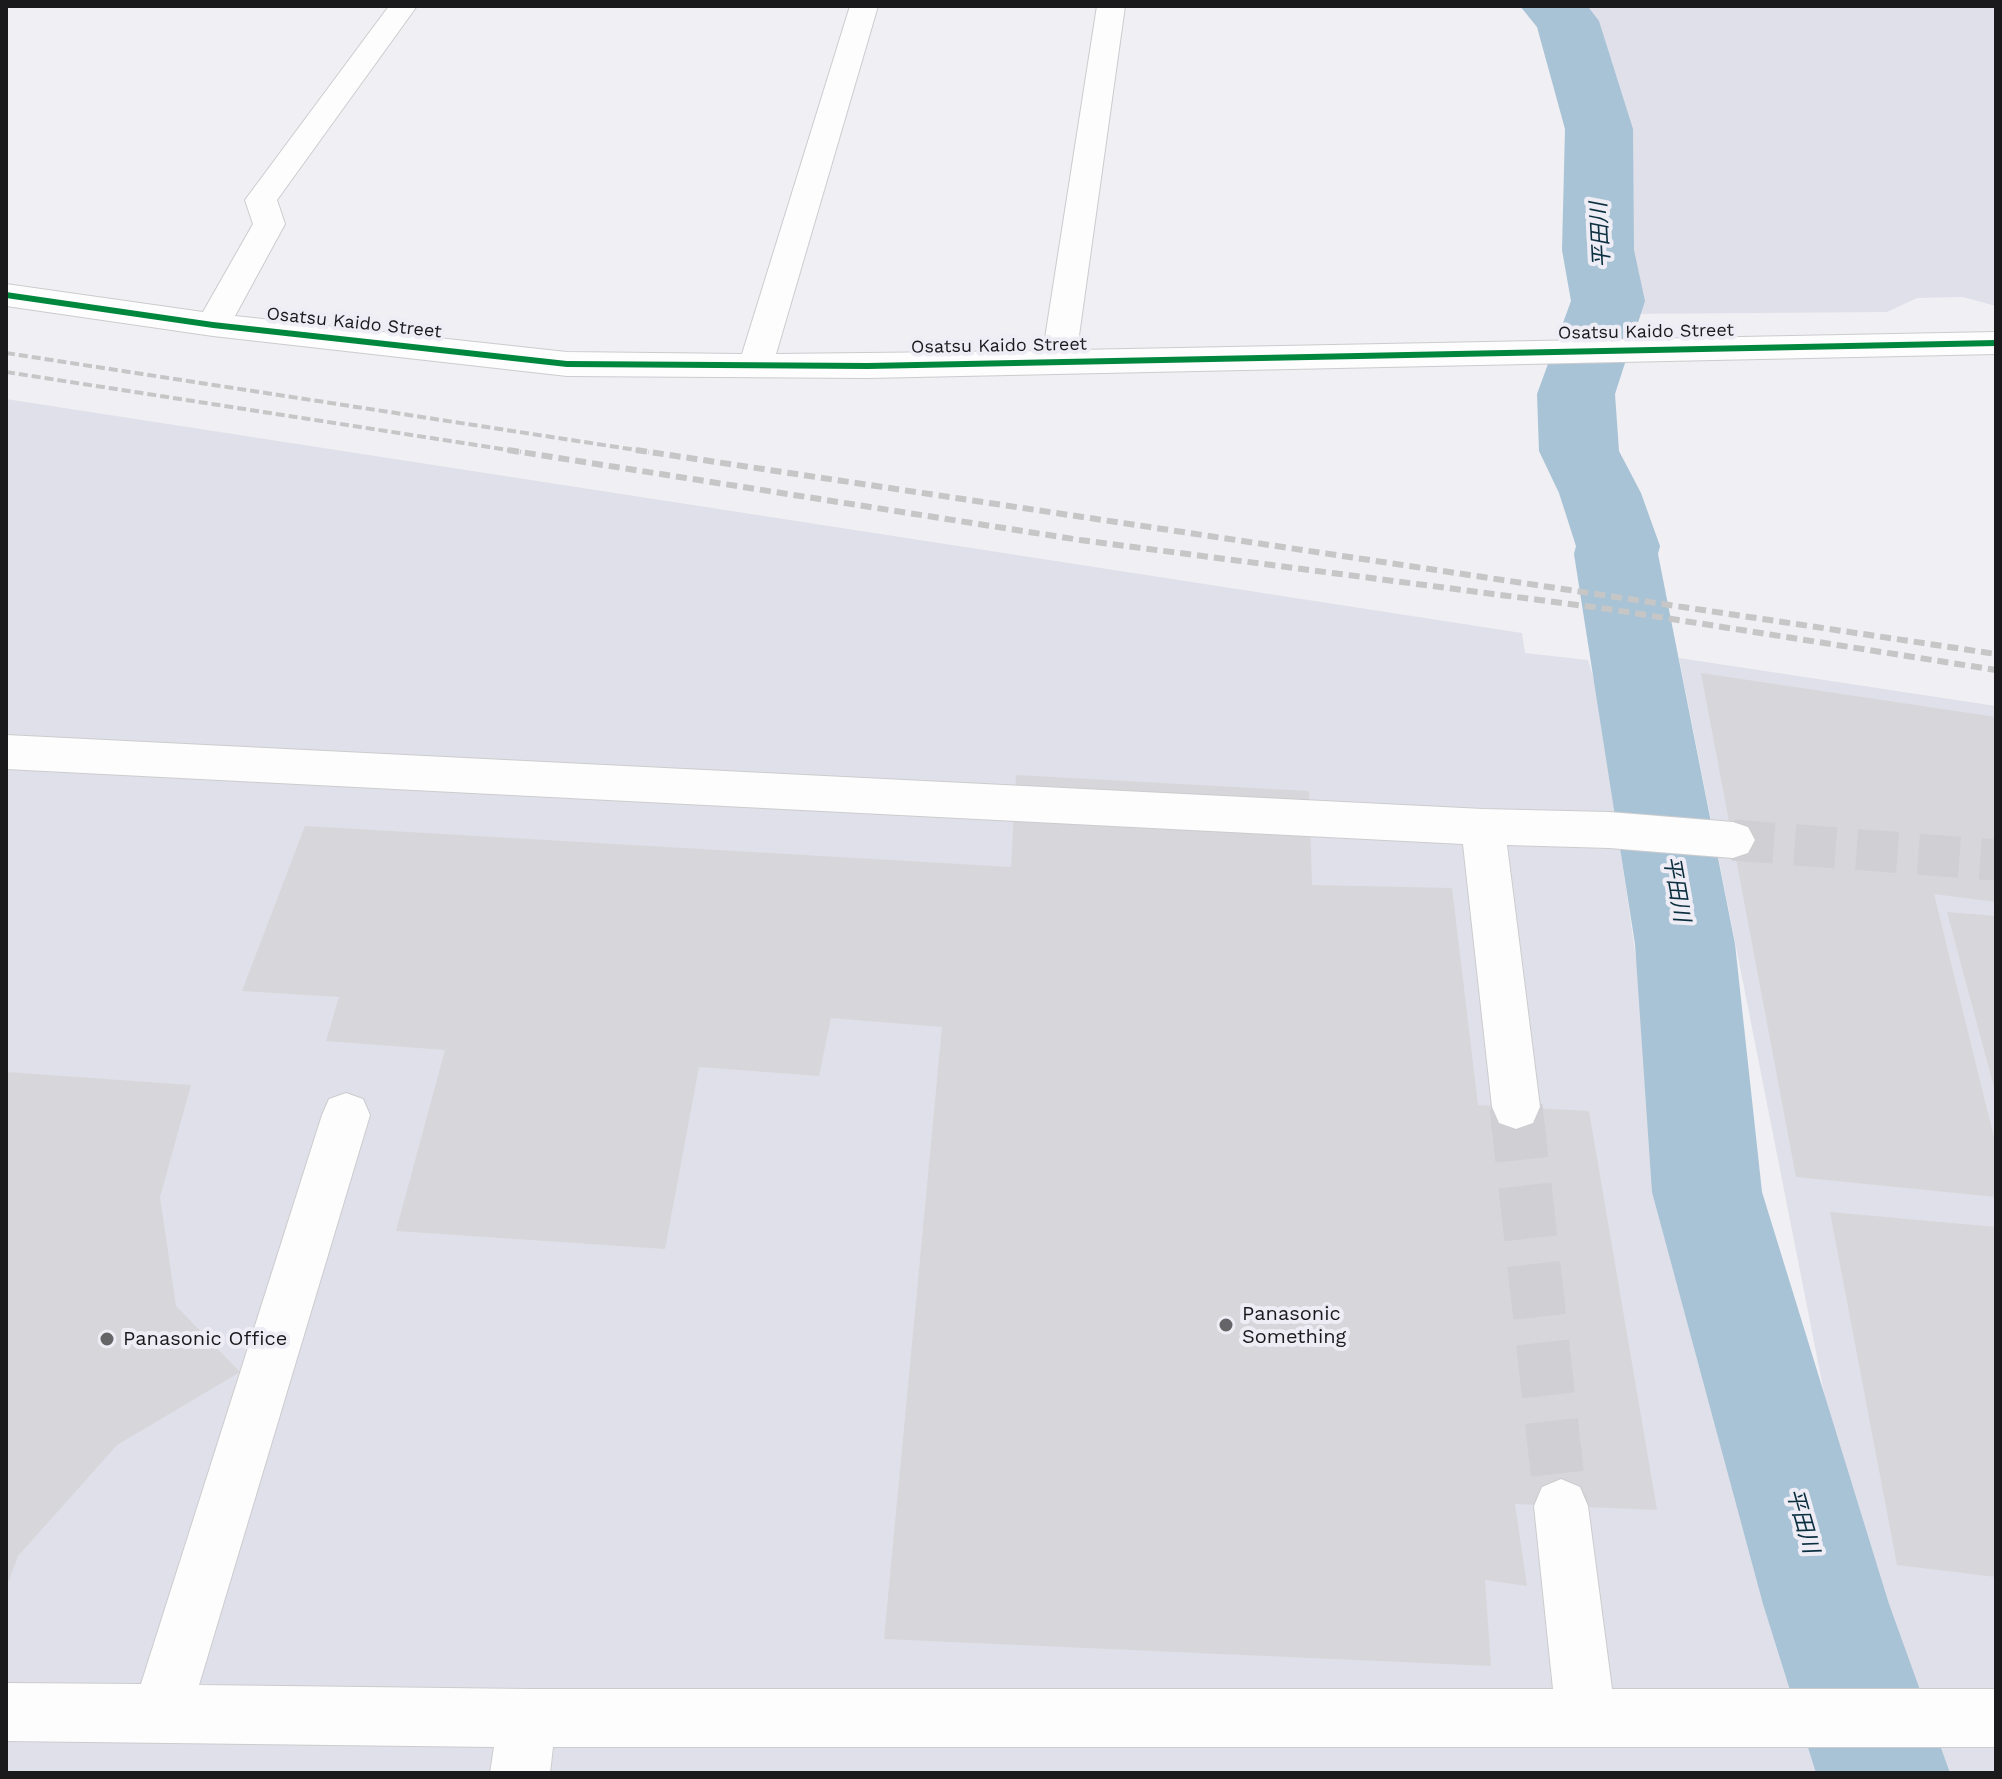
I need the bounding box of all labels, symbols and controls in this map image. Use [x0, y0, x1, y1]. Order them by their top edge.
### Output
water label: 平田川 [1586, 201, 1616, 269]
street label: Osatsu Kaido Street [265, 303, 443, 343]
street label: Osatsu Kaido Street [1558, 320, 1734, 344]
street label: Osatsu Kaido Street [911, 334, 1087, 358]
water label: 平田川 [1657, 854, 1695, 924]
place label: Panasonic Something [1242, 1302, 1346, 1349]
marker: Panasonic Something [1217, 1316, 1235, 1334]
place label: Panasonic Office [123, 1327, 287, 1351]
marker: Panasonic Office [98, 1330, 116, 1348]
water label: 平田川 [1780, 1486, 1824, 1556]

